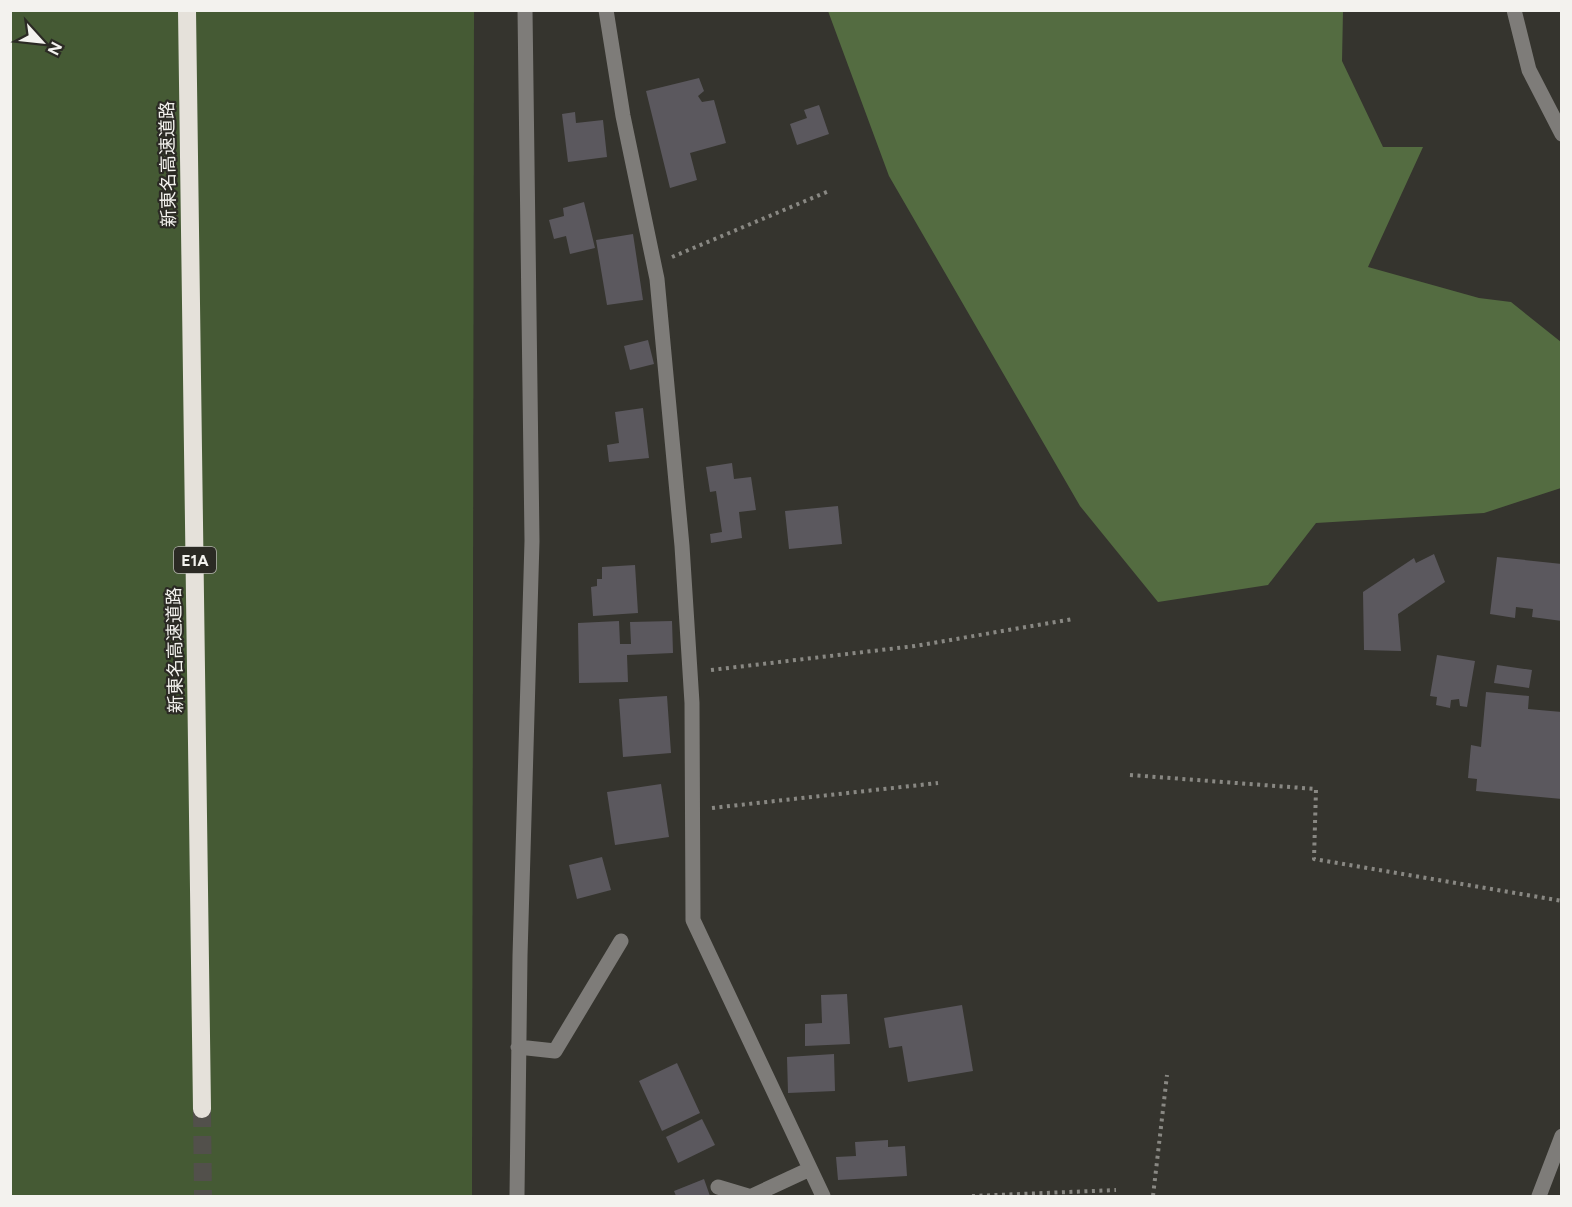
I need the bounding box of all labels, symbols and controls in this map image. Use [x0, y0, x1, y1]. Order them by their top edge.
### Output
north arrow [12, 12, 72, 72]
text: N [44, 39, 66, 58]
street label: 新東名高速道路 [156, 101, 180, 227]
road number: E1A [174, 547, 216, 573]
street label: 新東名高速道路 [163, 587, 187, 713]

